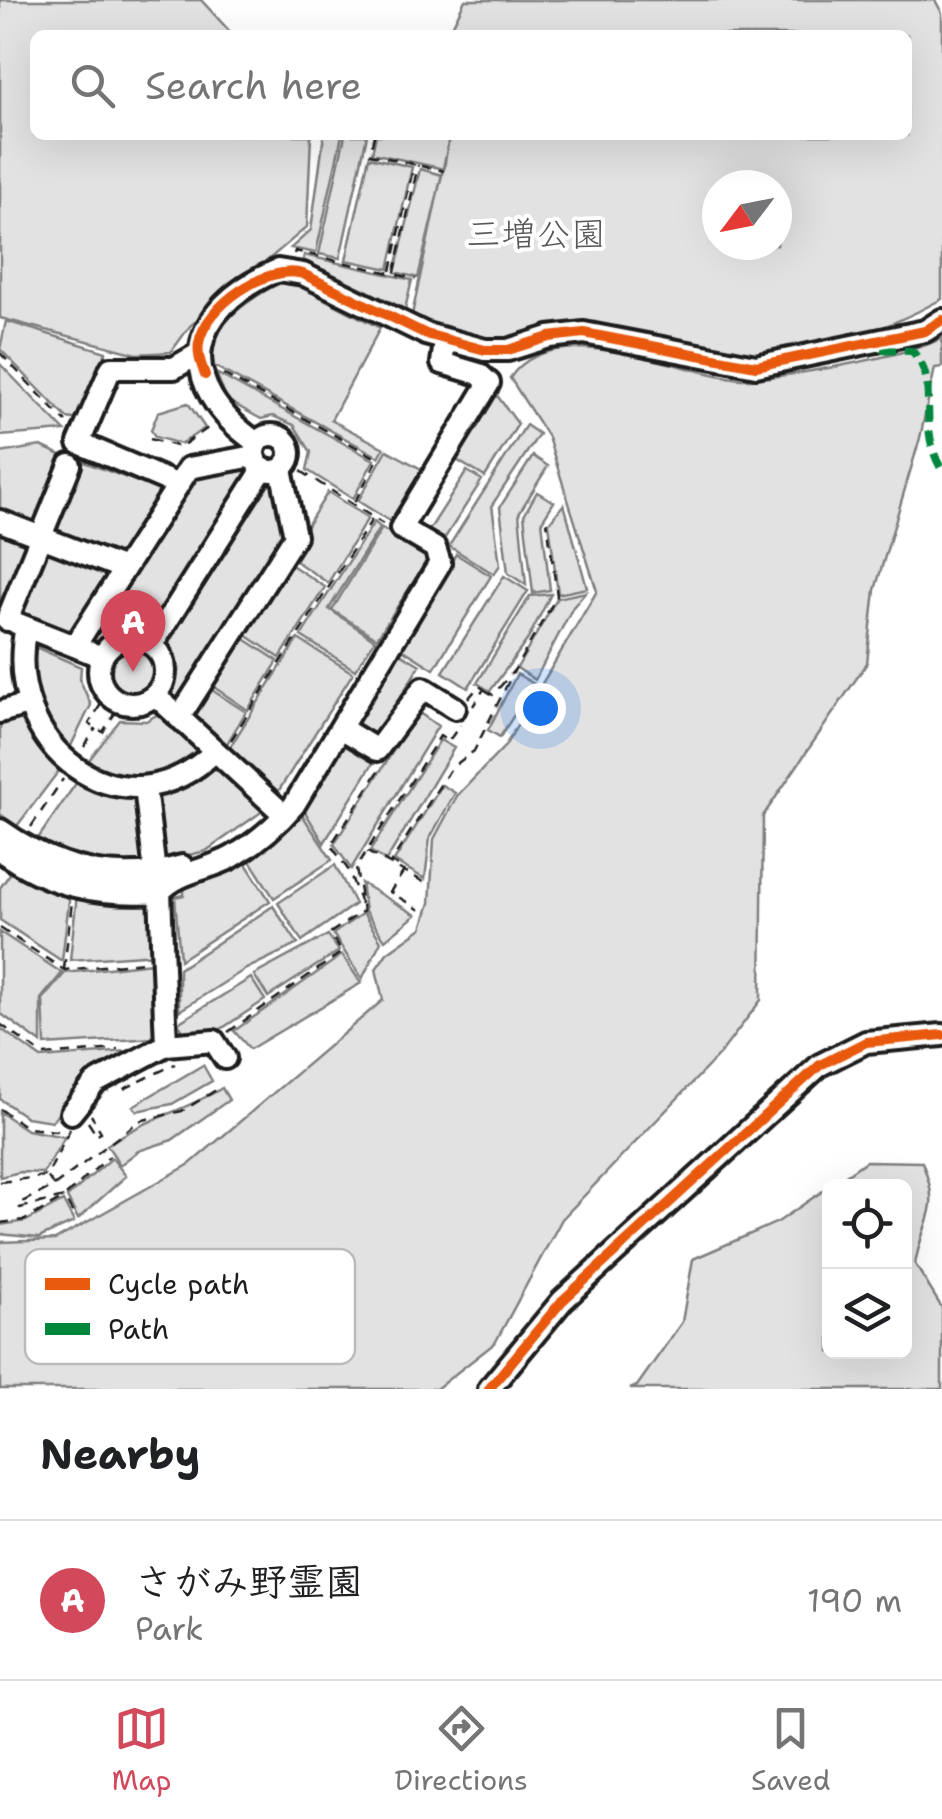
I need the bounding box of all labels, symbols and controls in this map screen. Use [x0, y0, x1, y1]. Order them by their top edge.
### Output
search box [30, 30, 912, 140]
icon: search [65, 58, 120, 113]
text: Search here [145, 60, 362, 111]
north arrow [702, 170, 792, 260]
park label: 三増公園 [466, 210, 606, 257]
pin: A [100, 590, 166, 672]
your location [515, 683, 566, 734]
map controls [822, 1179, 912, 1359]
button: locate [822, 1179, 912, 1269]
legend [25, 1249, 355, 1364]
text: Cycle path [108, 1265, 250, 1303]
button: layers [822, 1269, 912, 1359]
text: Path [108, 1310, 169, 1348]
text: Nearby [40, 1426, 200, 1482]
text: さがみ野霊園 [135, 1556, 363, 1607]
text: A [60, 1579, 85, 1622]
text: 190 m [807, 1579, 902, 1622]
text: Park [135, 1607, 204, 1650]
tab: Map [112, 1701, 171, 1799]
tab: Directions [394, 1701, 528, 1799]
tab: Saved [751, 1701, 830, 1799]

